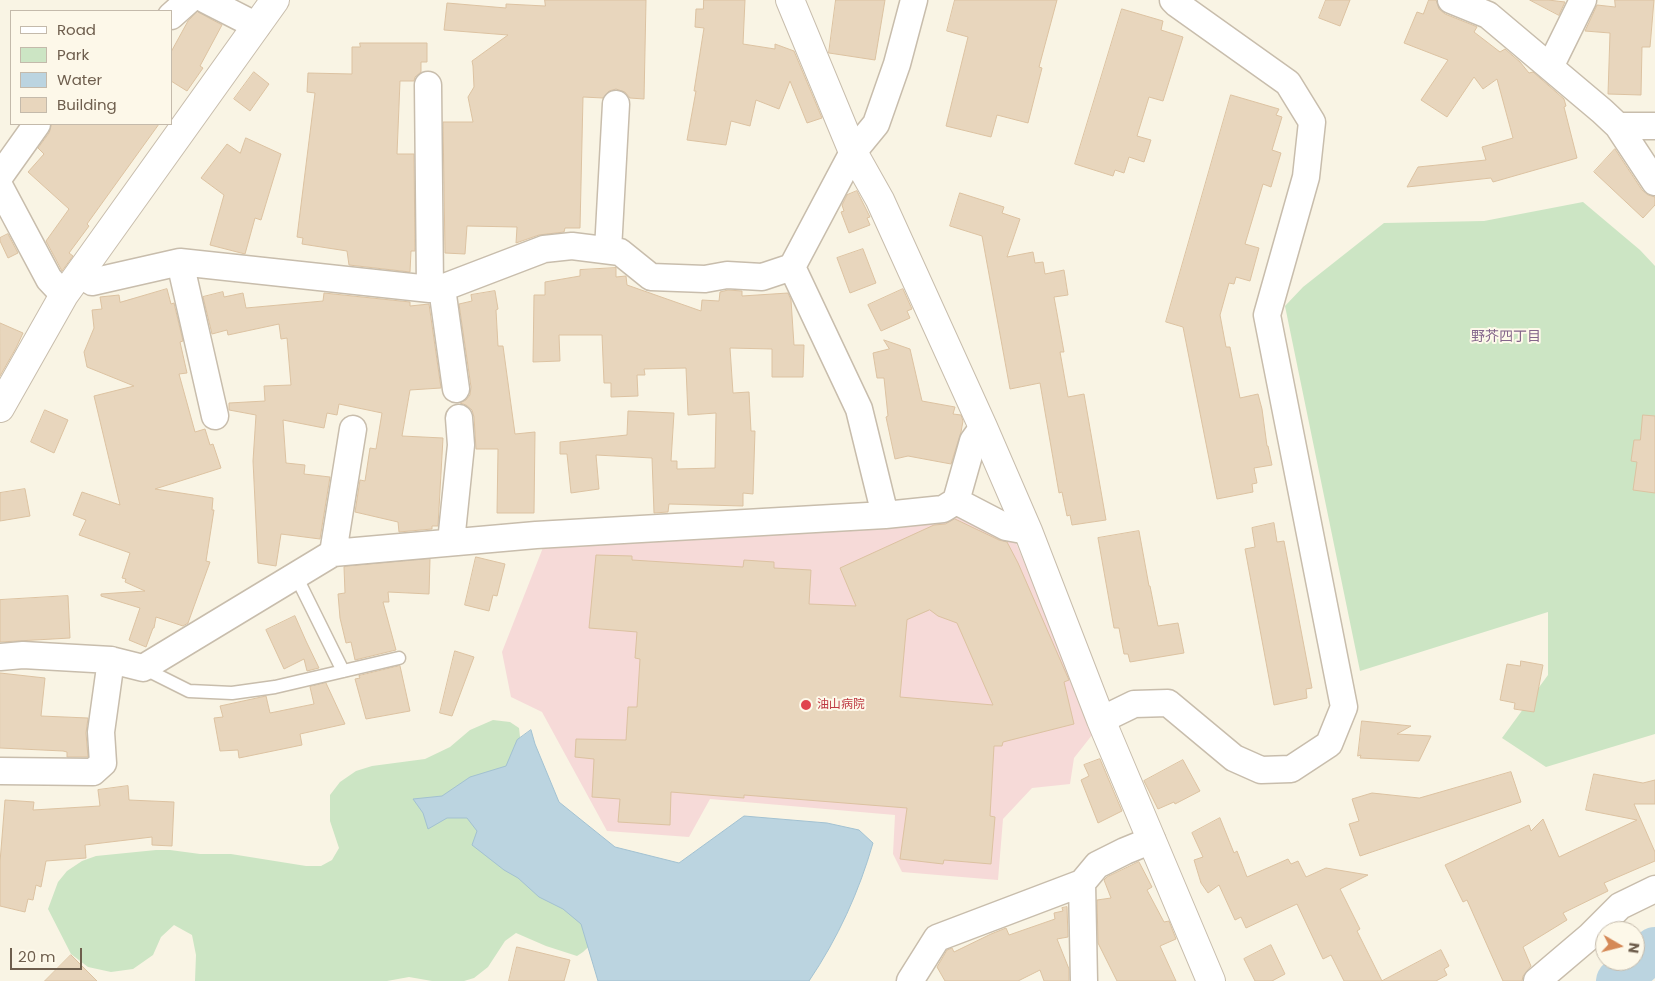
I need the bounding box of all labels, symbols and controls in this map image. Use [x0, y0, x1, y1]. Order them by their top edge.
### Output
legend [10, 10, 172, 125]
text: Road [57, 19, 96, 40]
text: Park [57, 44, 89, 65]
text: Water [57, 69, 102, 90]
text: Building [57, 94, 117, 115]
district label: 野芥四丁目 [1471, 329, 1541, 345]
marker: 油山病院 [799, 698, 813, 712]
place label: 油山病院 [817, 698, 865, 712]
north arrow [1595, 921, 1645, 971]
scale bar [12, 938, 85, 970]
text: N [1623, 941, 1644, 955]
text: 20 m [18, 946, 56, 967]

